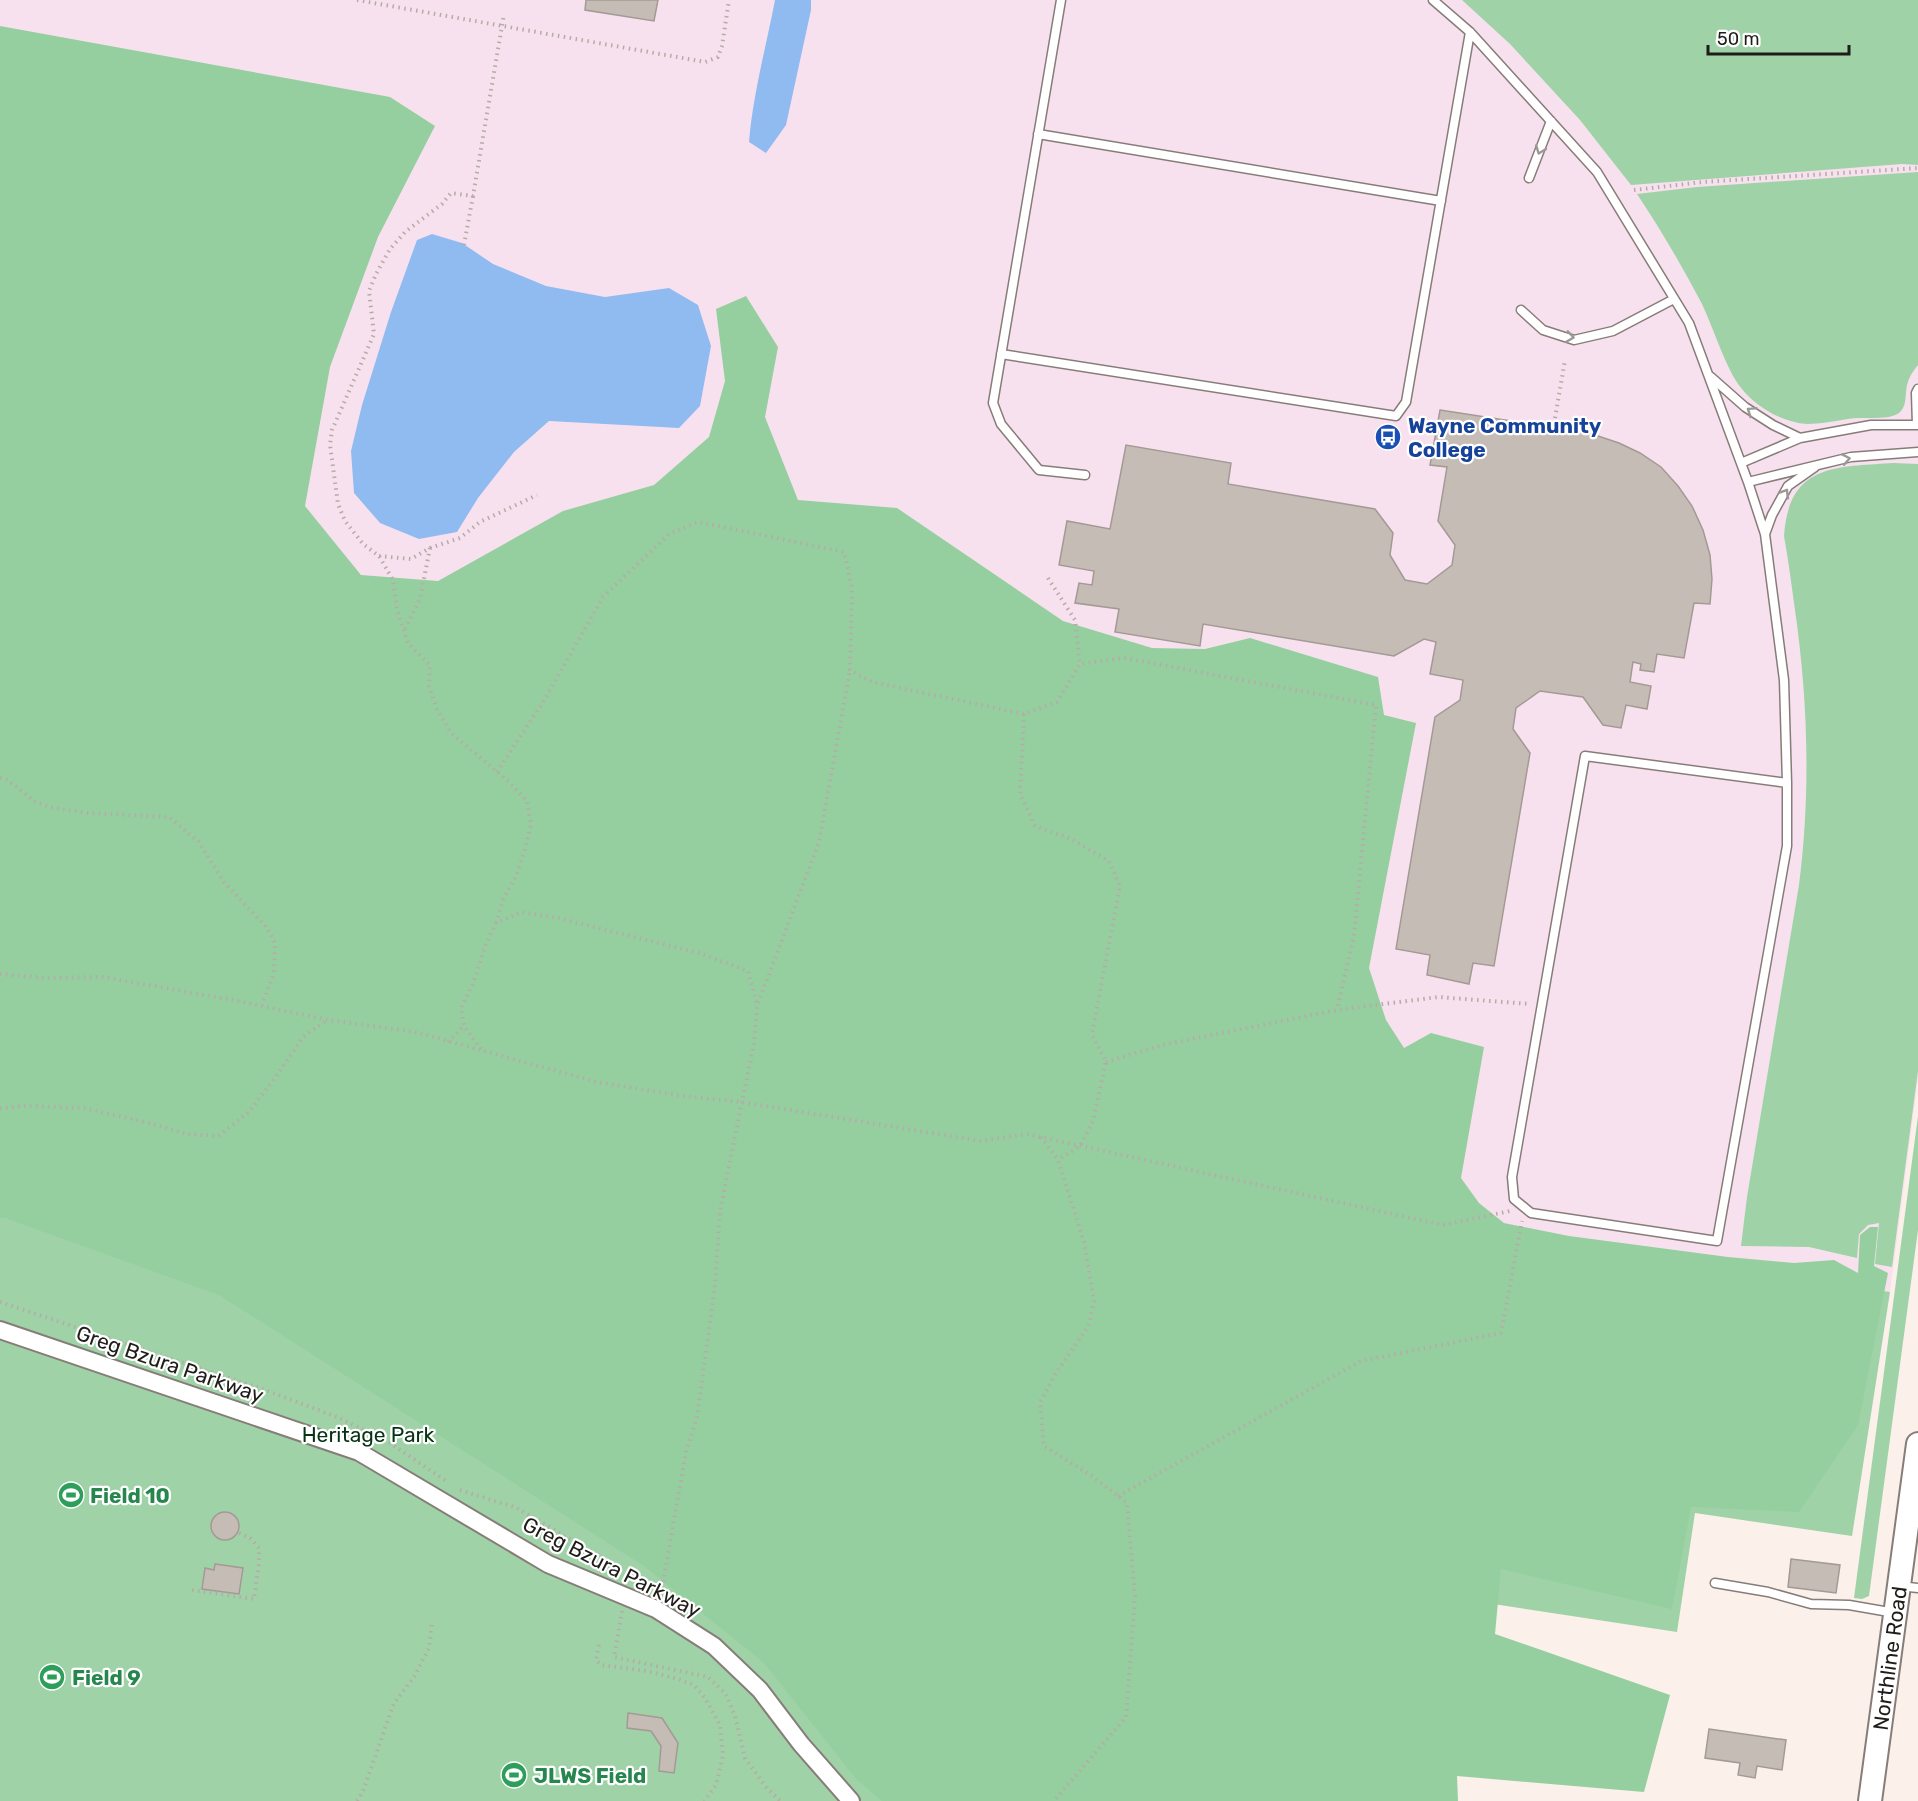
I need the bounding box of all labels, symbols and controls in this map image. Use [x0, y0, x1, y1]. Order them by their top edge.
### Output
scale bar [1708, 18, 1849, 56]
text: 50 m [1717, 28, 1760, 50]
one-way arrow [1535, 144, 1547, 155]
one-way arrow [1565, 330, 1575, 342]
one-way arrow [1747, 407, 1758, 418]
place label: Wayne Community College [1408, 413, 1602, 462]
bus stop icon: Wayne Community College [1373, 422, 1403, 452]
one-way arrow [1841, 453, 1851, 465]
one-way arrow [1777, 489, 1789, 499]
street label: Greg Bzura Parkway [73, 1320, 267, 1408]
park label: Heritage Park [302, 1422, 435, 1447]
sports icon: Field 10 [56, 1480, 86, 1510]
place label: Field 10 [90, 1483, 170, 1508]
street label: Greg Bzura Parkway [519, 1511, 706, 1623]
street label: Northline Road [1867, 1585, 1911, 1732]
sports icon: Field 9 [37, 1662, 67, 1692]
place label: Field 9 [72, 1665, 141, 1690]
sports icon: JLWS Field [499, 1760, 529, 1790]
place label: JLWS Field [534, 1763, 646, 1788]

